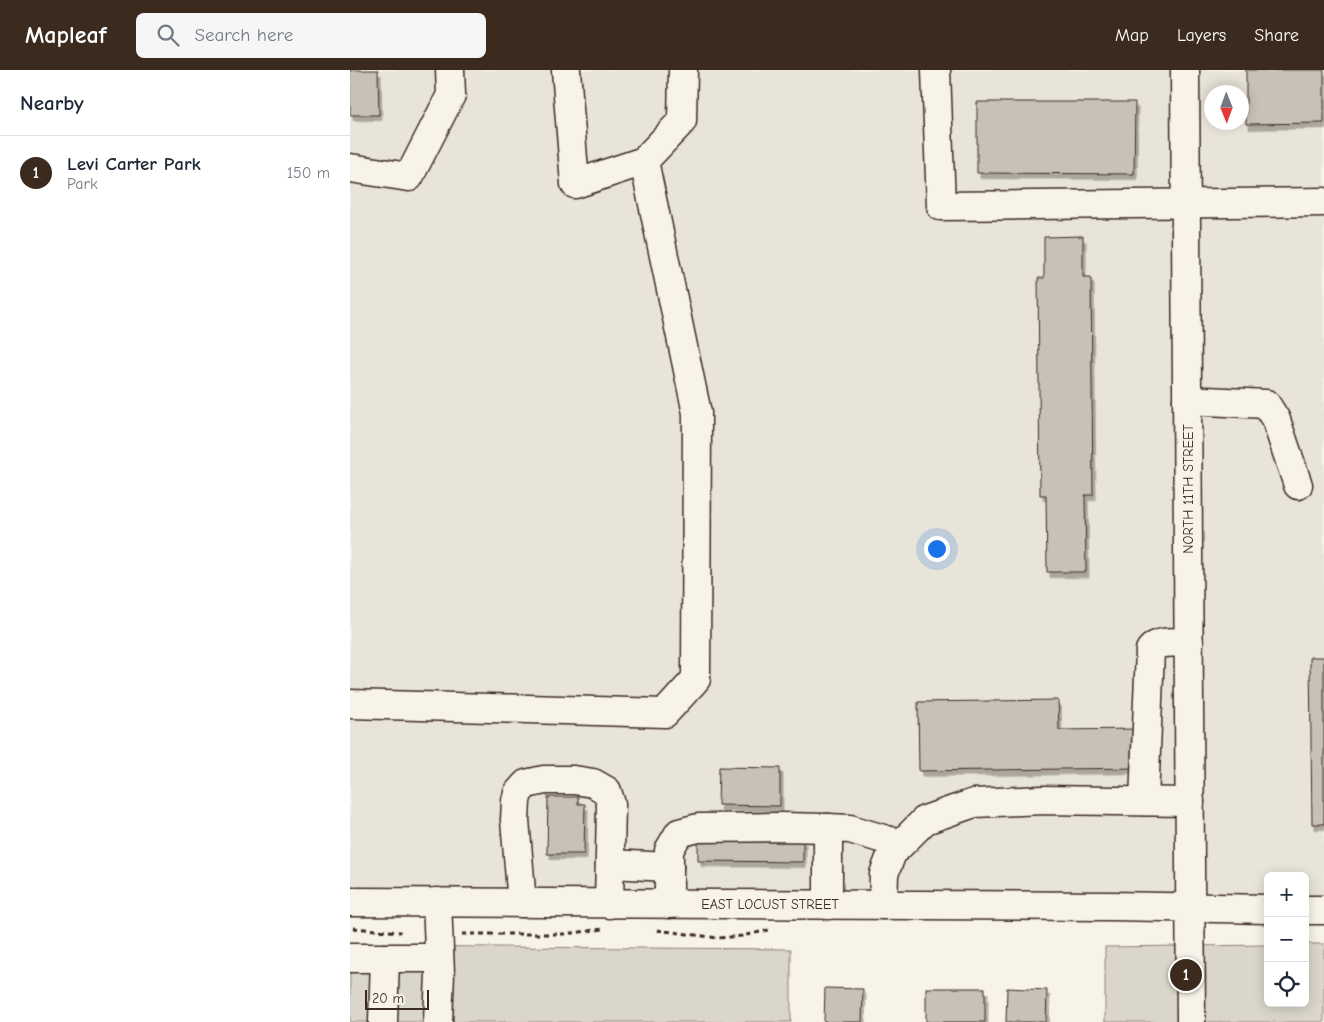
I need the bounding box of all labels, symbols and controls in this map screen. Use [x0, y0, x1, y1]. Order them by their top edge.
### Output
search box [136, 13, 486, 58]
text: Mapleaf [25, 21, 106, 49]
icon: search [154, 21, 182, 49]
text: Search here [194, 24, 293, 46]
text: Map [1115, 25, 1149, 46]
text: Layers [1177, 25, 1226, 46]
text: Share [1254, 25, 1299, 46]
north arrow [1204, 85, 1249, 130]
text: Nearby [20, 91, 84, 115]
text: Levi Carter Park [67, 153, 201, 175]
text: 1 [33, 164, 39, 182]
text: 150 m [287, 164, 330, 182]
text: Park [67, 175, 98, 193]
street label: NORTH 11TH STREET [1180, 424, 1197, 554]
your location [924, 536, 950, 562]
map controls [1264, 872, 1309, 1007]
button: + [1264, 872, 1309, 917]
street label: EAST LOCUST STREET [701, 896, 839, 913]
button: − [1264, 917, 1309, 962]
pin: 1 [1170, 956, 1202, 994]
button: locate [1264, 962, 1309, 1007]
scale bar [365, 987, 429, 1010]
text: 20 m [372, 990, 404, 1007]

